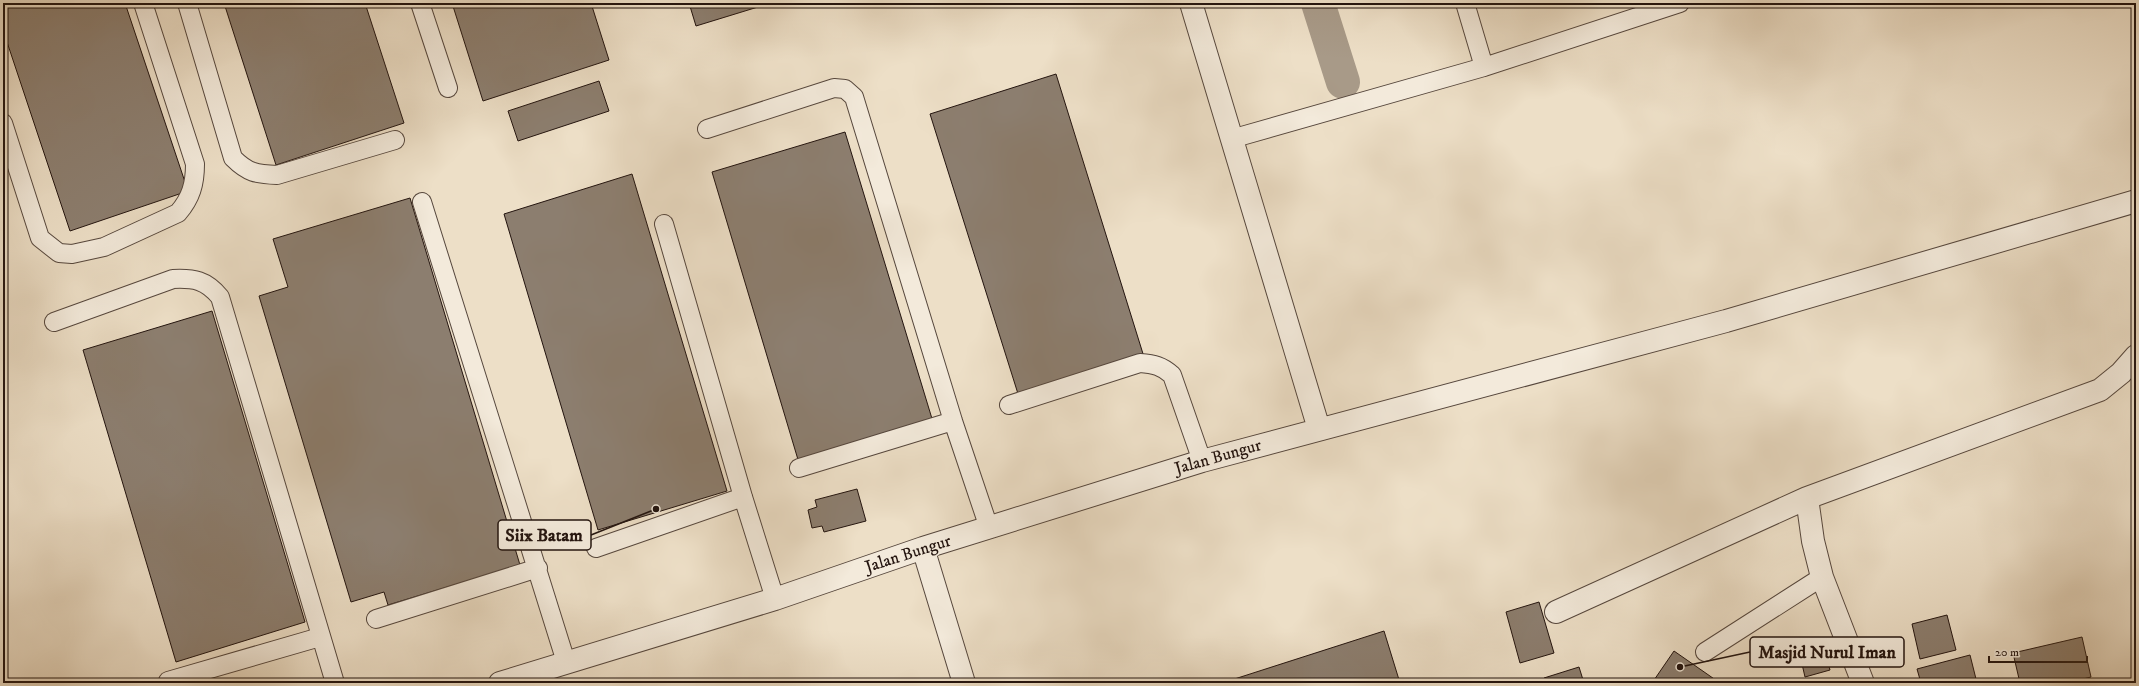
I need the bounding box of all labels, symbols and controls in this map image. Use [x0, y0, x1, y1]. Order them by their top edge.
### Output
street label: Jalan Bungur [1170, 434, 1265, 480]
callout: Siix Batam [498, 520, 591, 550]
text: Siix Batam [505, 525, 583, 547]
street label: Jalan Bungur [860, 530, 954, 579]
callout: Masjid Nurul Iman [1750, 637, 1904, 667]
scale bar [1989, 638, 2087, 664]
text: Masjid Nurul Iman [1758, 642, 1896, 664]
text: 20 m [1995, 645, 2019, 660]

